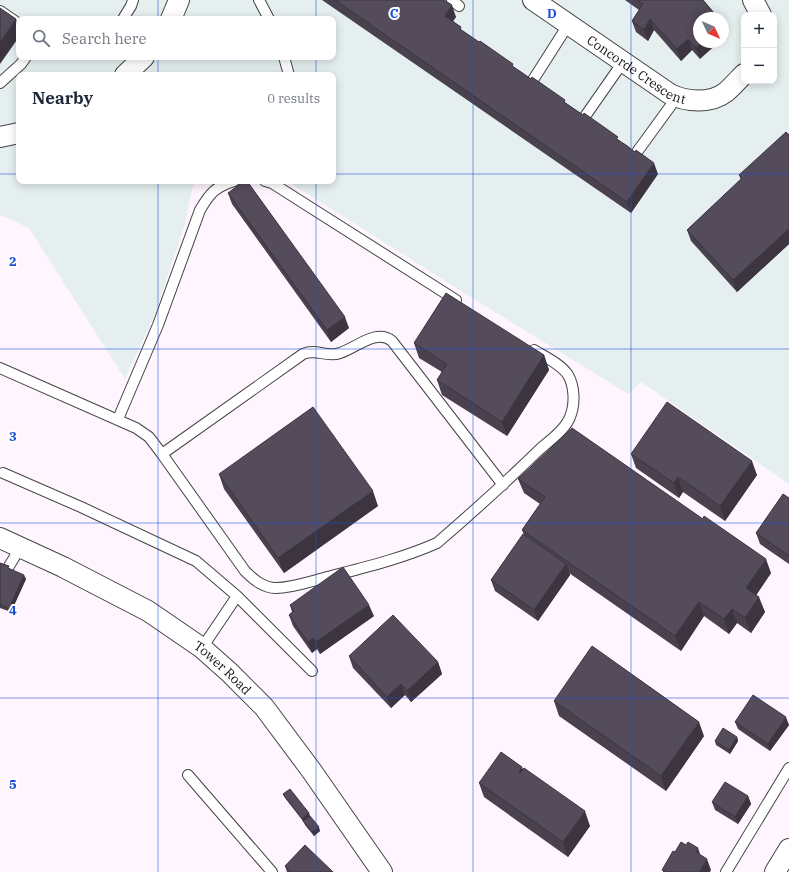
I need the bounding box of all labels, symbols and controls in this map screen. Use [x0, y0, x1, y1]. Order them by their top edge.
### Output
text: C [390, 5, 399, 22]
text: D [547, 5, 557, 22]
north arrow [693, 12, 729, 48]
map controls [741, 12, 777, 84]
button: + [741, 12, 777, 48]
search box [16, 16, 336, 60]
icon: search [30, 27, 52, 49]
text: Search here [62, 29, 147, 48]
street label: Concorde Crescent [583, 31, 688, 108]
button: − [741, 48, 777, 84]
text: Nearby [32, 87, 93, 109]
text: 0 results [267, 90, 320, 107]
text: 2 [9, 253, 17, 270]
text: 3 [9, 428, 17, 445]
text: 4 [9, 602, 17, 619]
street label: Tower Road [191, 637, 255, 698]
text: 5 [9, 776, 17, 793]

